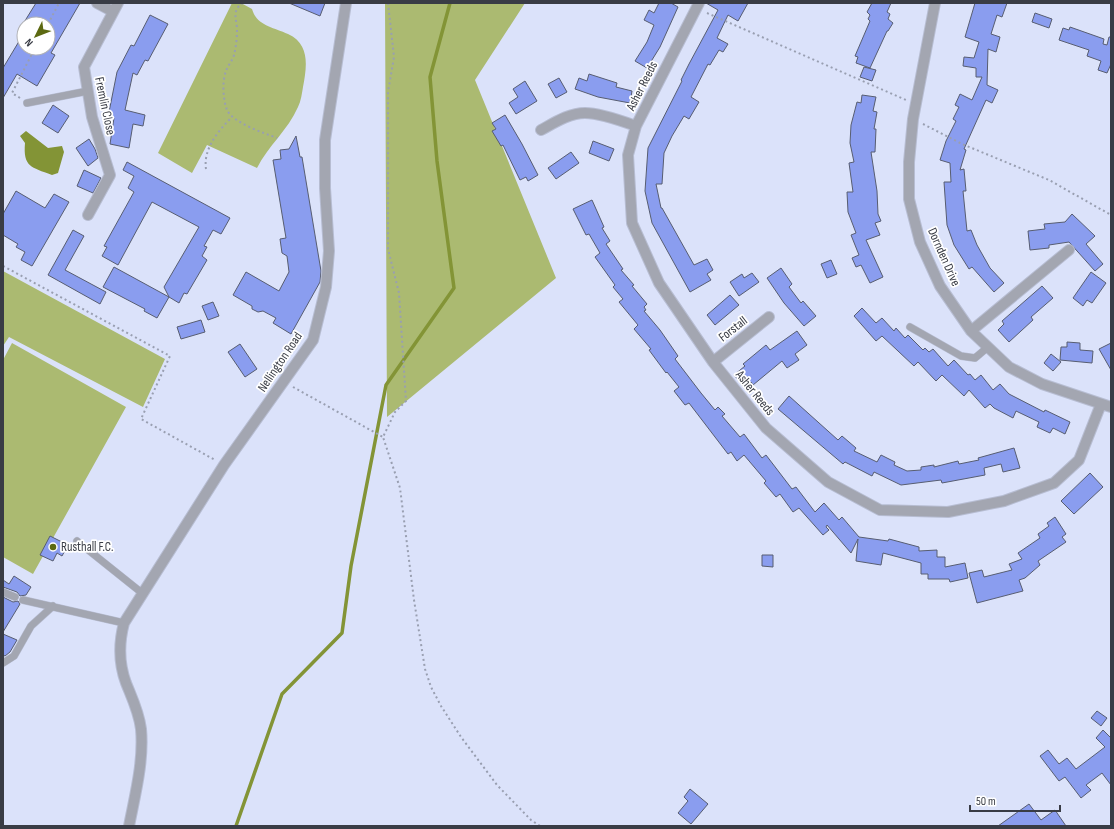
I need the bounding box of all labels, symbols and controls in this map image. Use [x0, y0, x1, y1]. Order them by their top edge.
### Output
north arrow [16, 16, 56, 56]
text: N [22, 36, 36, 49]
street label: Asher Reeds [622, 58, 661, 114]
street label: Fremlin Close [91, 76, 119, 136]
street label: Dornden Drive [924, 225, 964, 289]
street label: Forstall [715, 313, 751, 345]
street label: Nellington Road [254, 329, 306, 395]
street label: Asher Reeds [731, 366, 778, 419]
place label: Rusthall F.C. [61, 539, 113, 555]
marker: Rusthall F.C. [48, 542, 58, 552]
scale bar [970, 787, 1060, 813]
text: 50 m [976, 794, 996, 809]

